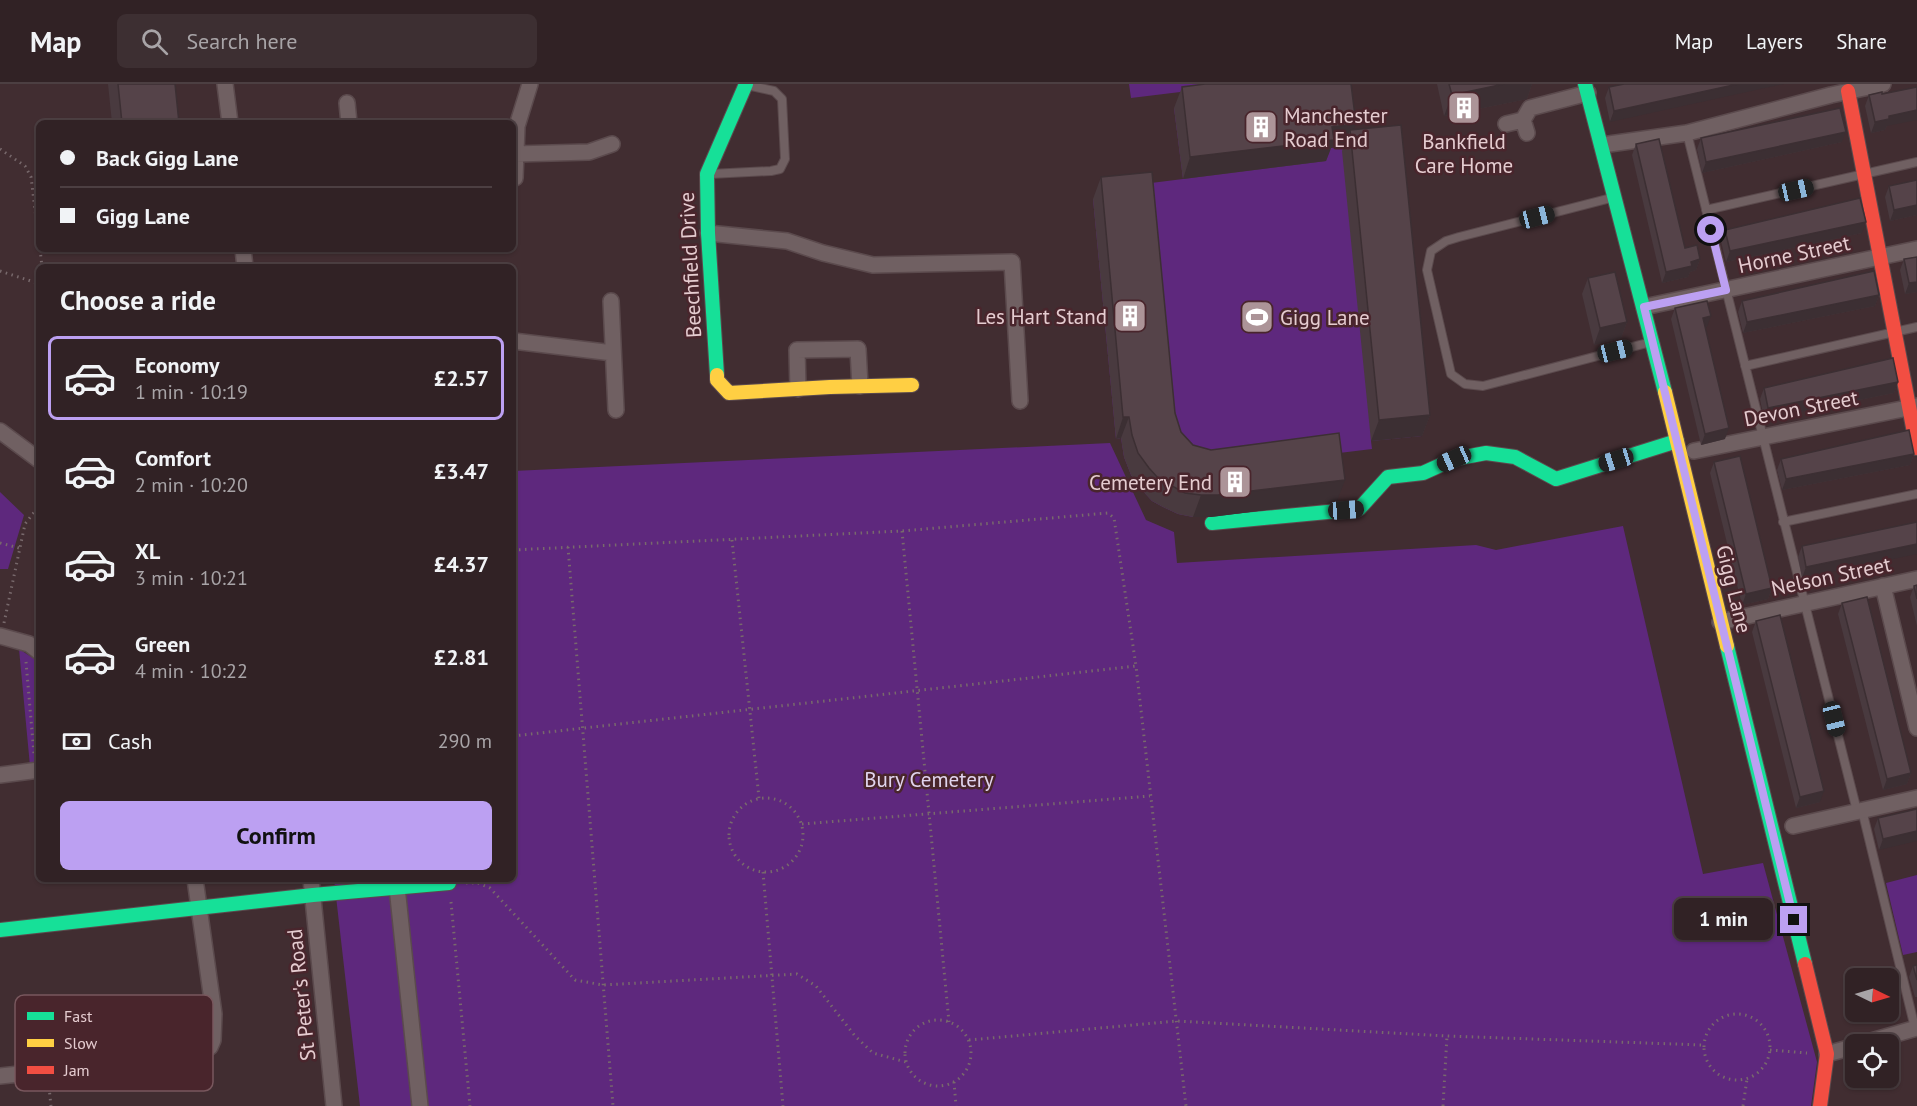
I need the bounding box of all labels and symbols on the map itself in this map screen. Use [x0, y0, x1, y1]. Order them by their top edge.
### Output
building icon: Bankfield Care Home [1446, 90, 1482, 126]
place label: Manchester Road End [1284, 102, 1388, 153]
building icon: Manchester Road End [1243, 109, 1279, 145]
place label: Bankfield Care Home [1415, 128, 1513, 179]
car [1776, 177, 1816, 203]
street label: Beechfield Drive [673, 191, 707, 339]
car [1517, 204, 1557, 230]
route start [1697, 216, 1724, 243]
street label: Horne Street [1735, 229, 1853, 279]
building icon: Les Hart Stand [1112, 298, 1148, 334]
sports icon: Gigg Lane [1239, 299, 1275, 335]
place label: Les Hart Stand [976, 303, 1107, 330]
place label: Gigg Lane [1280, 304, 1370, 331]
car [1595, 338, 1635, 364]
street label: Devon Street [1742, 384, 1860, 432]
car [1434, 443, 1474, 475]
car [1596, 446, 1636, 474]
building icon: Cemetery End [1217, 464, 1253, 500]
place label: Cemetery End [1089, 469, 1212, 496]
car [1327, 500, 1365, 520]
street label: Gigg Lane [1710, 542, 1758, 636]
street label: Nelson Street [1769, 550, 1893, 602]
car [1821, 699, 1847, 739]
park label: Bury Cemetery [864, 766, 994, 793]
callout: 1 min [1674, 899, 1773, 941]
route end [1780, 906, 1807, 933]
street label: St Peter's Road [281, 928, 321, 1062]
north arrow [1845, 968, 1899, 1022]
legend [15, 995, 213, 1091]
text: Fast [64, 1006, 93, 1026]
text: Slow [64, 1033, 98, 1053]
text: Jam [63, 1060, 90, 1080]

